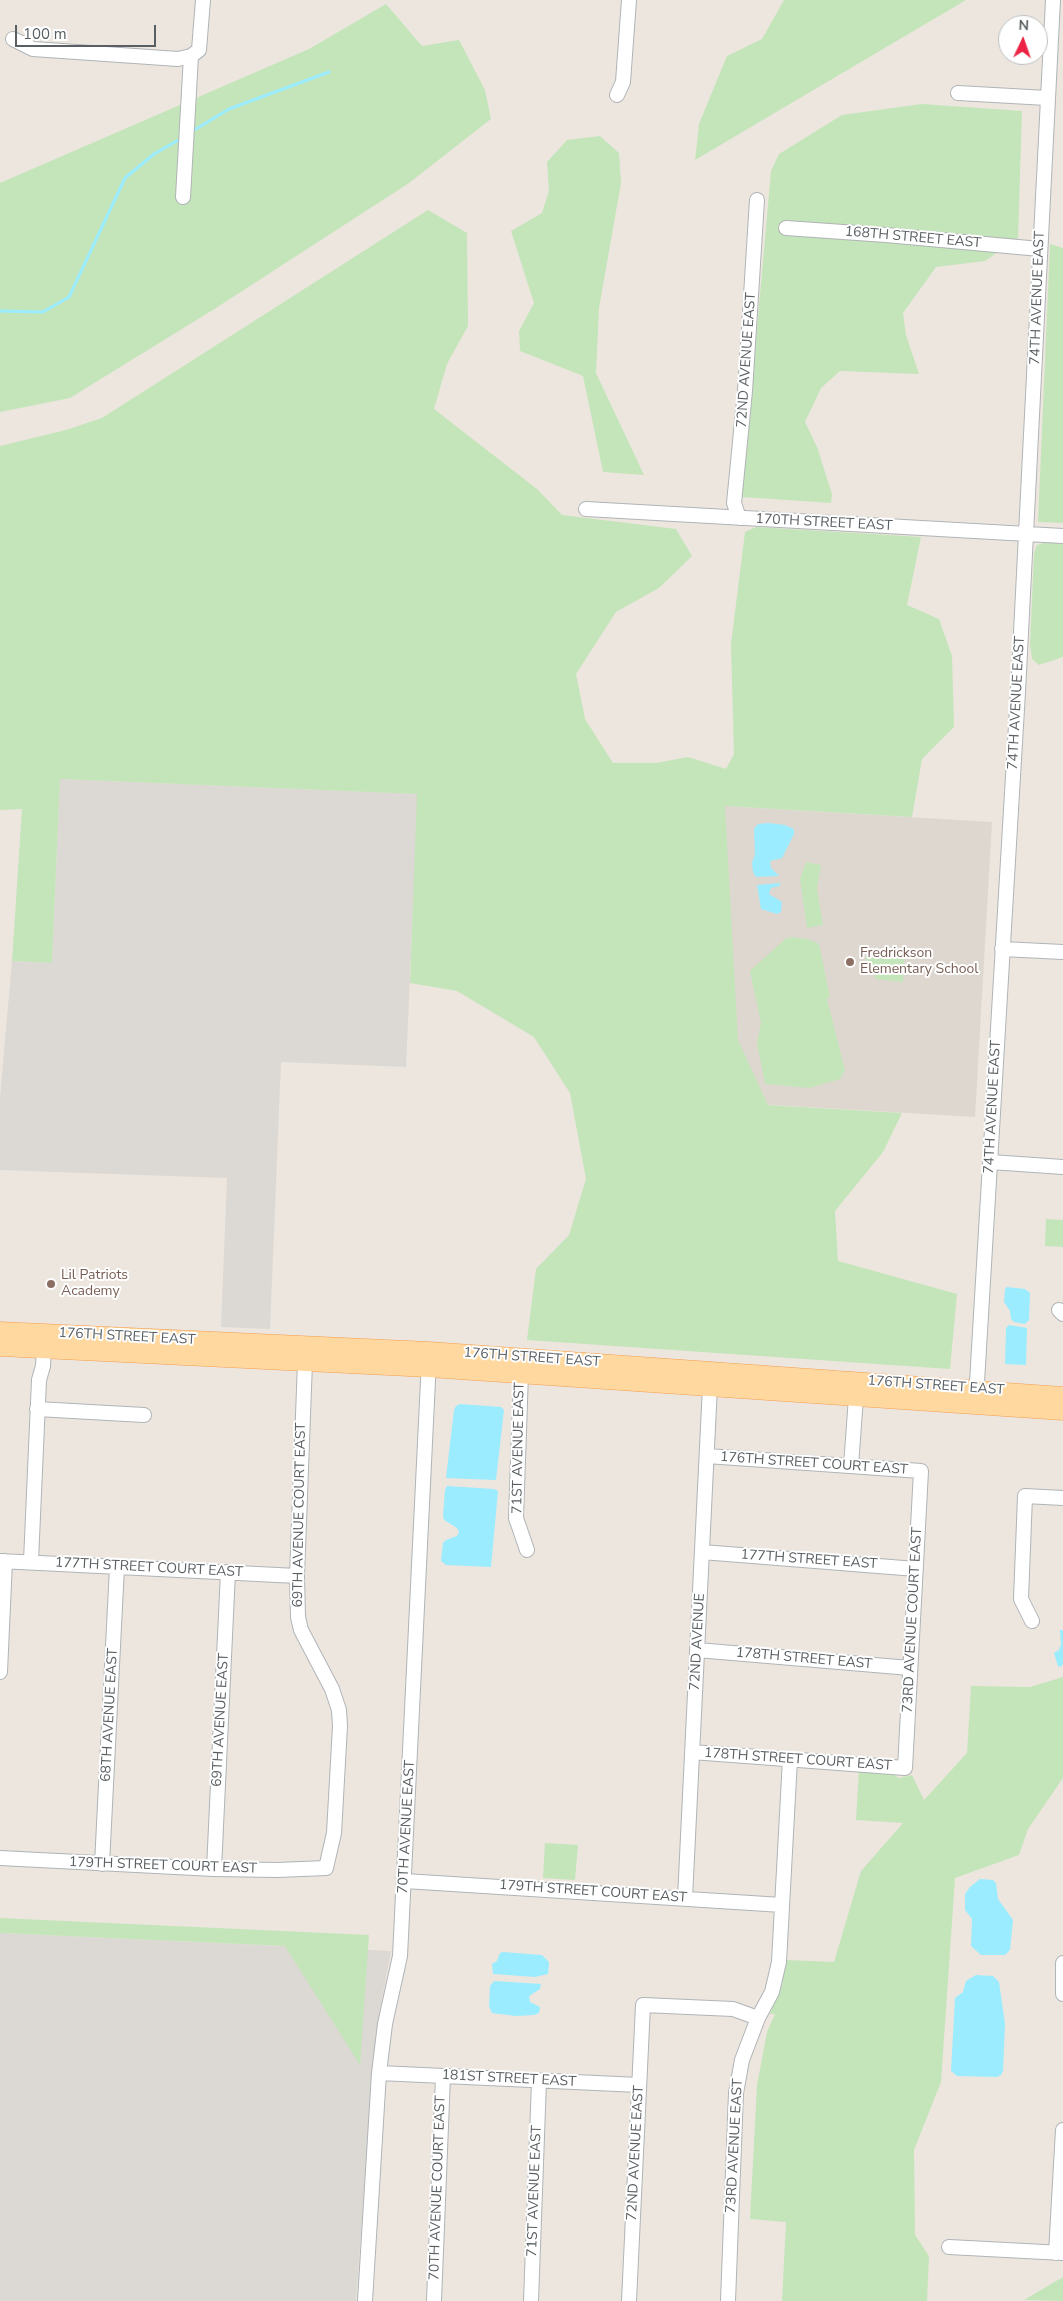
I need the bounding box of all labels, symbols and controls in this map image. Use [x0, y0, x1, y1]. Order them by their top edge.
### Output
scale bar [18, 15, 159, 47]
north arrow [998, 15, 1048, 65]
text: N [1018, 16, 1029, 35]
text: 100 m [23, 24, 67, 44]
street label: 168TH STREET EAST [844, 224, 982, 252]
street label: 74TH AVENUE EAST [1027, 231, 1049, 365]
street label: 72ND AVENUE EAST [734, 292, 760, 428]
street label: 170TH STREET EAST [755, 511, 893, 535]
street label: 74TH AVENUE EAST [1005, 636, 1029, 770]
place label: Fredrickson Elementary School [860, 946, 978, 979]
marker: Fredrickson Elementary School [844, 956, 856, 968]
street label: 74TH AVENUE EAST [981, 1040, 1005, 1174]
place label: Lil Patriots Academy [61, 1268, 128, 1300]
marker: Lil Patriots Academy [45, 1278, 57, 1290]
street label: 176TH STREET EAST [58, 1325, 196, 1349]
street label: 176TH STREET EAST [463, 1345, 601, 1371]
street label: 176TH STREET EAST [867, 1373, 1005, 1399]
street label: 71ST AVENUE EAST [509, 1382, 529, 1514]
street label: 69TH AVENUE COURT EAST [290, 1422, 310, 1608]
street label: 176TH STREET COURT EAST [719, 1449, 909, 1479]
street label: 73RD AVENUE COURT EAST [900, 1527, 926, 1713]
street label: 177TH STREET EAST [740, 1547, 878, 1573]
street label: 177TH STREET COURT EAST [55, 1555, 243, 1581]
street label: 72ND AVENUE [687, 1593, 709, 1691]
street label: 178TH STREET EAST [735, 1645, 873, 1673]
street label: 68TH AVENUE EAST [98, 1648, 122, 1782]
street label: 69TH AVENUE EAST [209, 1653, 233, 1787]
street label: 178TH STREET COURT EAST [703, 1745, 893, 1775]
street label: 70TH AVENUE EAST [395, 1760, 419, 1894]
street label: 179TH STREET COURT EAST [69, 1854, 257, 1878]
street label: 179TH STREET COURT EAST [498, 1877, 688, 1907]
street label: 181ST STREET EAST [441, 2067, 577, 2091]
street label: 73RD AVENUE EAST [723, 2078, 747, 2214]
street label: 72ND AVENUE EAST [624, 2085, 648, 2221]
street label: 70TH AVENUE COURT EAST [426, 2095, 450, 2281]
street label: 71ST AVENUE EAST [524, 2125, 546, 2257]

